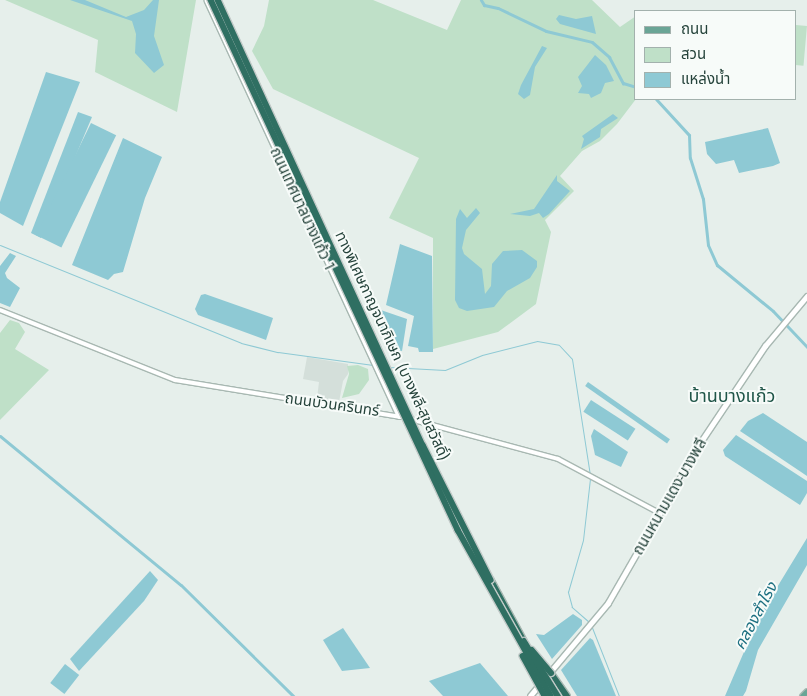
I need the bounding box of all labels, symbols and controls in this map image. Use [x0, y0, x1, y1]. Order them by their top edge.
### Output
legend [634, 10, 797, 100]
text: ถนน [681, 18, 708, 40]
text: สวน [681, 43, 706, 65]
text: แหล่งน้ำ [681, 68, 730, 90]
street label: ถนนเทศบาลบางแก้ว 1 [266, 145, 338, 273]
street label: ทางพิเศษกาญจนาภิเษก (บางพลี-สุขสวัสดิ์) [331, 229, 453, 463]
district label: บ้านบางแก้ว [689, 385, 775, 407]
street label: ถนนบัวนครินทร์ [284, 389, 380, 421]
street label: ถนนหนามแดง-บางพลี [629, 435, 711, 559]
water label: คลองสำโรง [730, 579, 782, 653]

